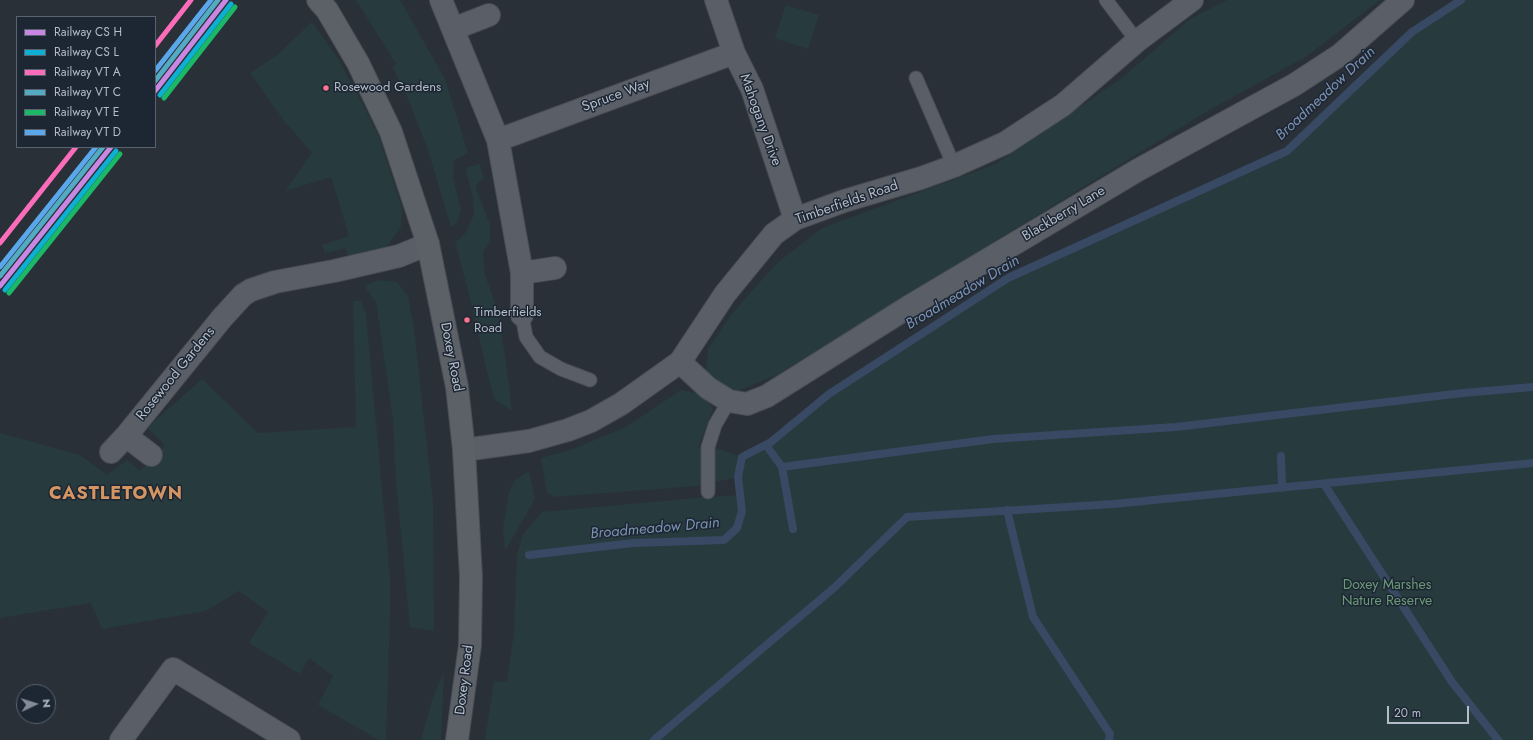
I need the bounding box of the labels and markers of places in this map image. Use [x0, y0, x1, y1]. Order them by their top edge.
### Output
place label: Rosewood Gardens [334, 80, 441, 96]
marker: Rosewood Gardens [321, 83, 331, 93]
place label: Timberfields Road [474, 305, 542, 336]
marker: Timberfields Road [462, 315, 472, 325]

